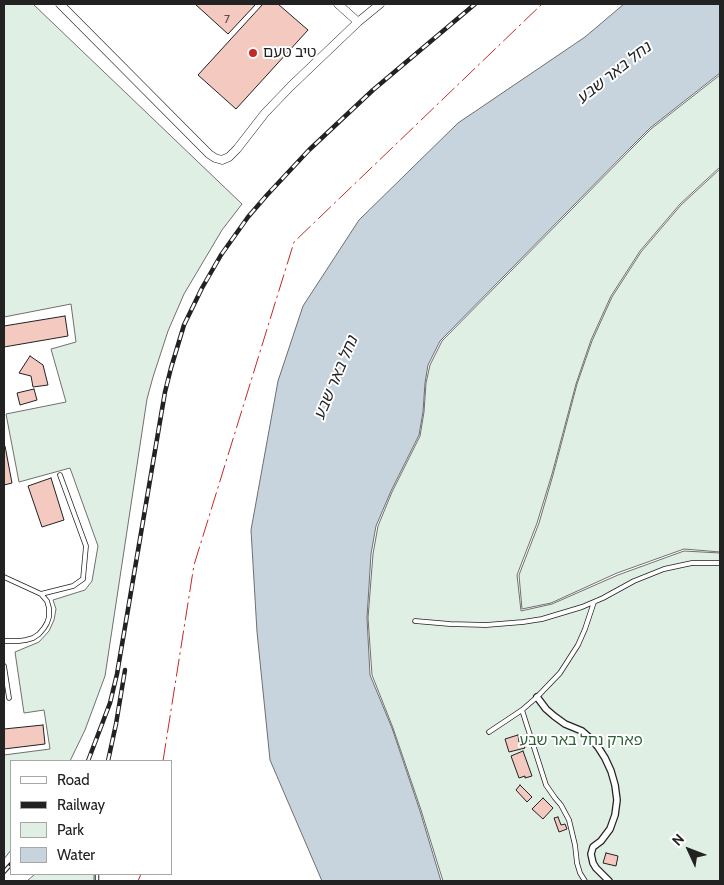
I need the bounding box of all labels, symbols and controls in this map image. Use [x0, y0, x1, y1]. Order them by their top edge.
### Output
house number: 7 [224, 12, 230, 26]
water label: נחל באר שבע [573, 38, 655, 108]
place label: טיב טעם [263, 44, 317, 62]
marker: טיב טעם [247, 47, 259, 59]
water label: נחל באר שבע [310, 333, 362, 423]
park label: פארק נחל באר שבע [519, 732, 643, 750]
legend [10, 760, 172, 875]
text: Road [57, 771, 90, 789]
text: Railway [57, 796, 105, 814]
text: Park [57, 821, 84, 839]
north arrow [664, 825, 714, 875]
text: N [668, 830, 688, 850]
text: Water [57, 846, 95, 864]

